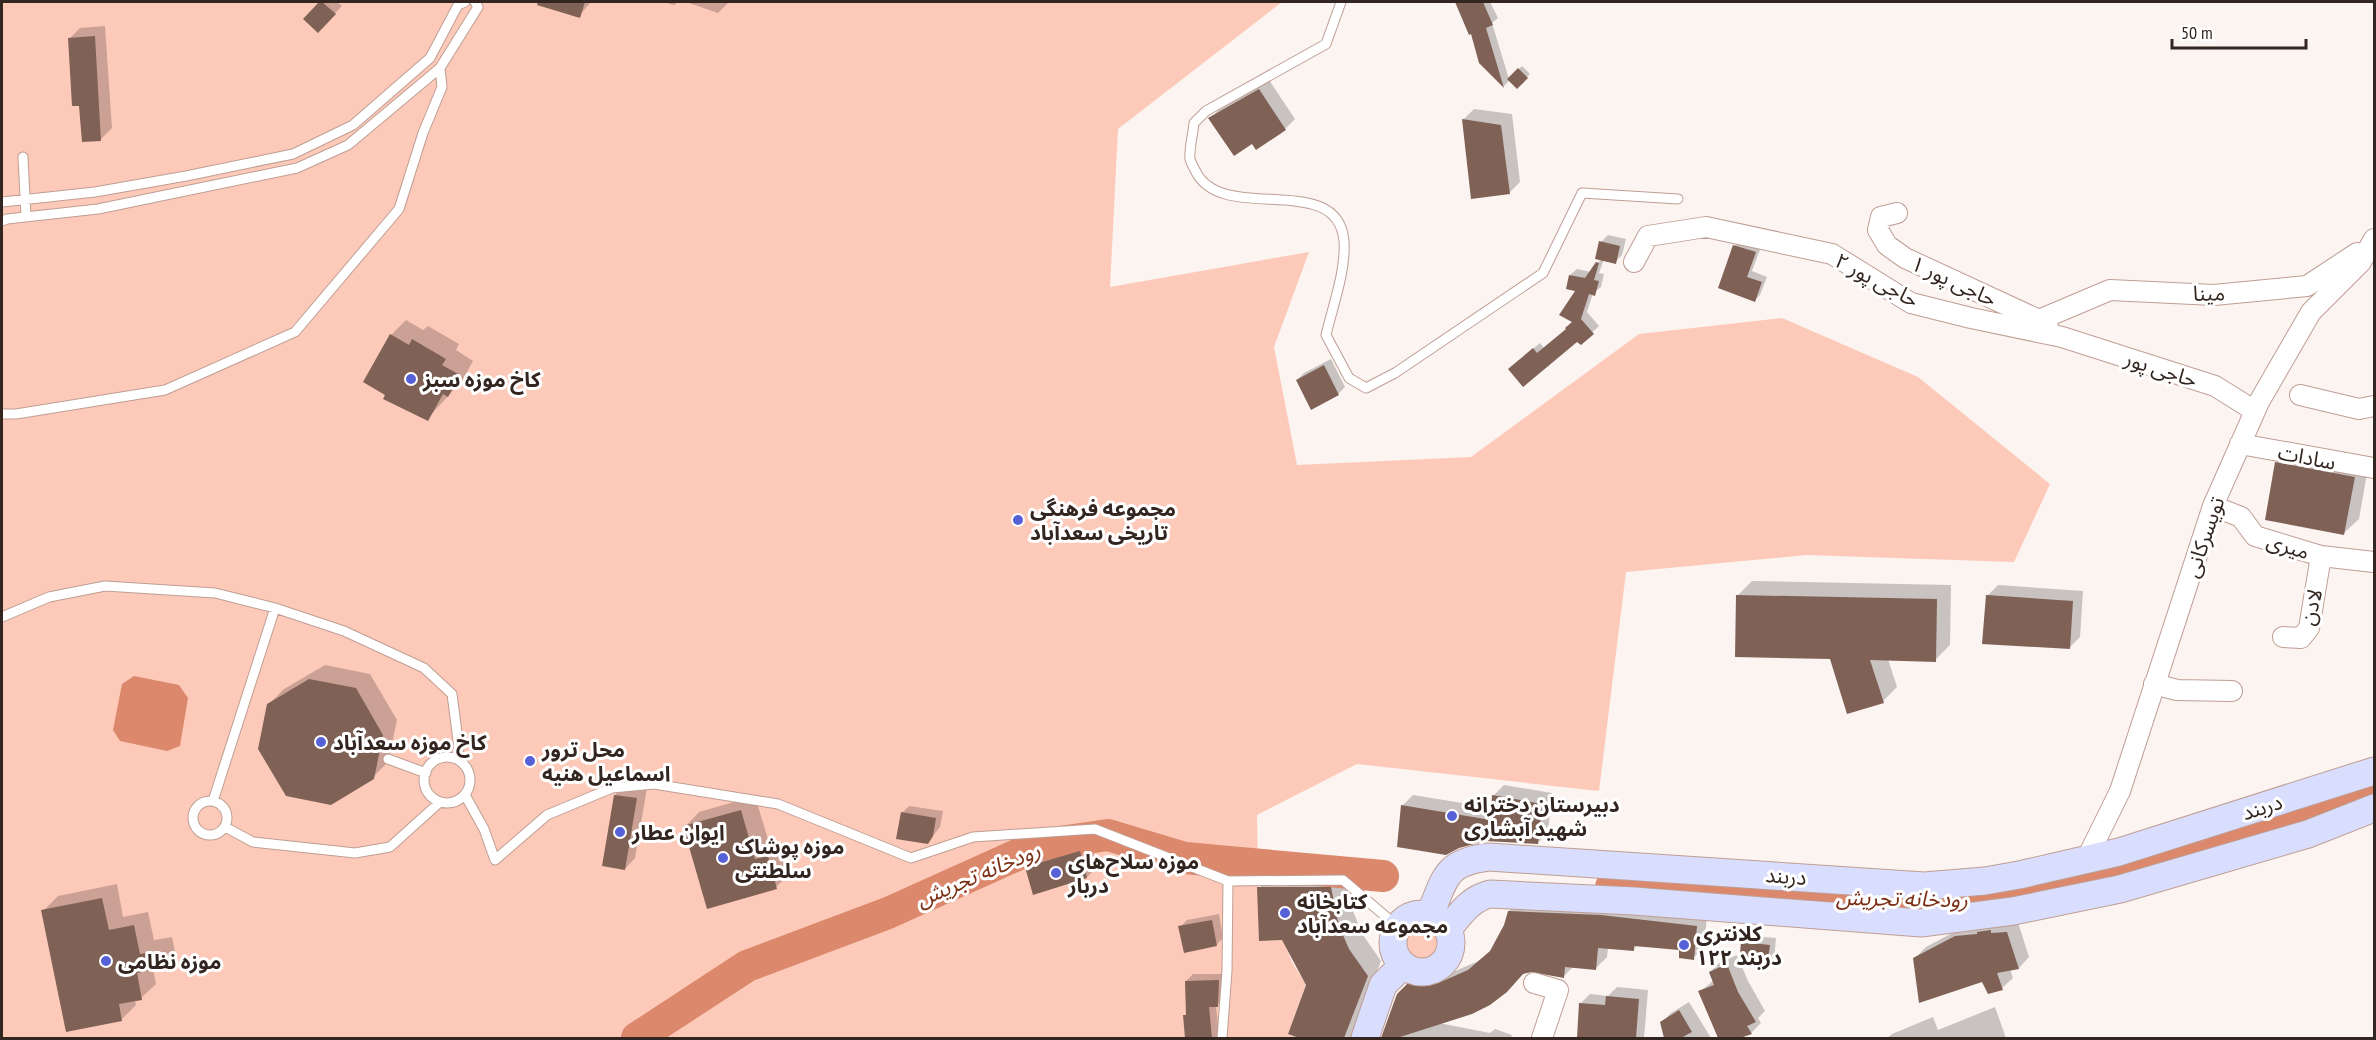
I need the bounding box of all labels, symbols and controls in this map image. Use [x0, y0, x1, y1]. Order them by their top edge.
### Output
scale bar [2172, 12, 2306, 50]
text: 50 m [2181, 21, 2213, 44]
street label: حاجی پور ۲ [1830, 247, 1924, 313]
street label: حاجی پور ۱ [1907, 250, 2001, 313]
street label: مینا [2193, 279, 2225, 307]
street label: حاجی پور [2120, 344, 2201, 394]
place label: کاخ موزه سبز [422, 366, 541, 395]
marker: کاخ موزه سبز [404, 372, 418, 386]
street label: سادات [2276, 438, 2338, 476]
street label: تویسرکانی [2178, 493, 2230, 581]
place label: مجموعه فرهنگی تاریخی سعدآباد [1030, 495, 1176, 546]
marker: مجموعه فرهنگی تاریخی سعدآباد [1011, 513, 1025, 527]
street label: میری [2263, 527, 2313, 565]
street label: لادن [2293, 586, 2329, 628]
place label: کاخ موزه سعدآباد [333, 729, 487, 758]
marker: کاخ موزه سعدآباد [314, 735, 328, 749]
place label: محل ترور اسماعیل هنیه [541, 736, 670, 787]
marker: محل ترور اسماعیل هنیه [523, 754, 537, 768]
street label: دربند [2238, 788, 2286, 826]
place label: دبیرستان دخترانه شهید آبشاری [1464, 791, 1620, 842]
marker: دبیرستان دخترانه شهید آبشاری [1445, 809, 1459, 823]
place label: ایوان عطار [631, 819, 725, 846]
marker: ایوان عطار [613, 825, 627, 839]
place label: موزه پوشاک سلطنتی [735, 833, 844, 884]
water label: رودخانه تجریش [912, 835, 1044, 913]
place label: موزه سلاح‌های دربار [1067, 848, 1199, 899]
marker: موزه پوشاک سلطنتی [716, 851, 730, 865]
street label: دربند [1765, 861, 1807, 891]
marker: موزه سلاح‌های دربار [1049, 866, 1063, 880]
water label: رودخانه تجریش [1836, 883, 1968, 913]
place label: کتابخانه مجموعه سعدآباد [1297, 888, 1448, 939]
marker: کتابخانه مجموعه سعدآباد [1278, 906, 1292, 920]
place label: کلانتری ۱۲۲ دربند [1696, 920, 1782, 971]
marker: کلانتری ۱۲۲ دربند [1677, 938, 1691, 952]
place label: موزه نظامی [118, 948, 222, 975]
marker: موزه نظامی [99, 954, 113, 968]

